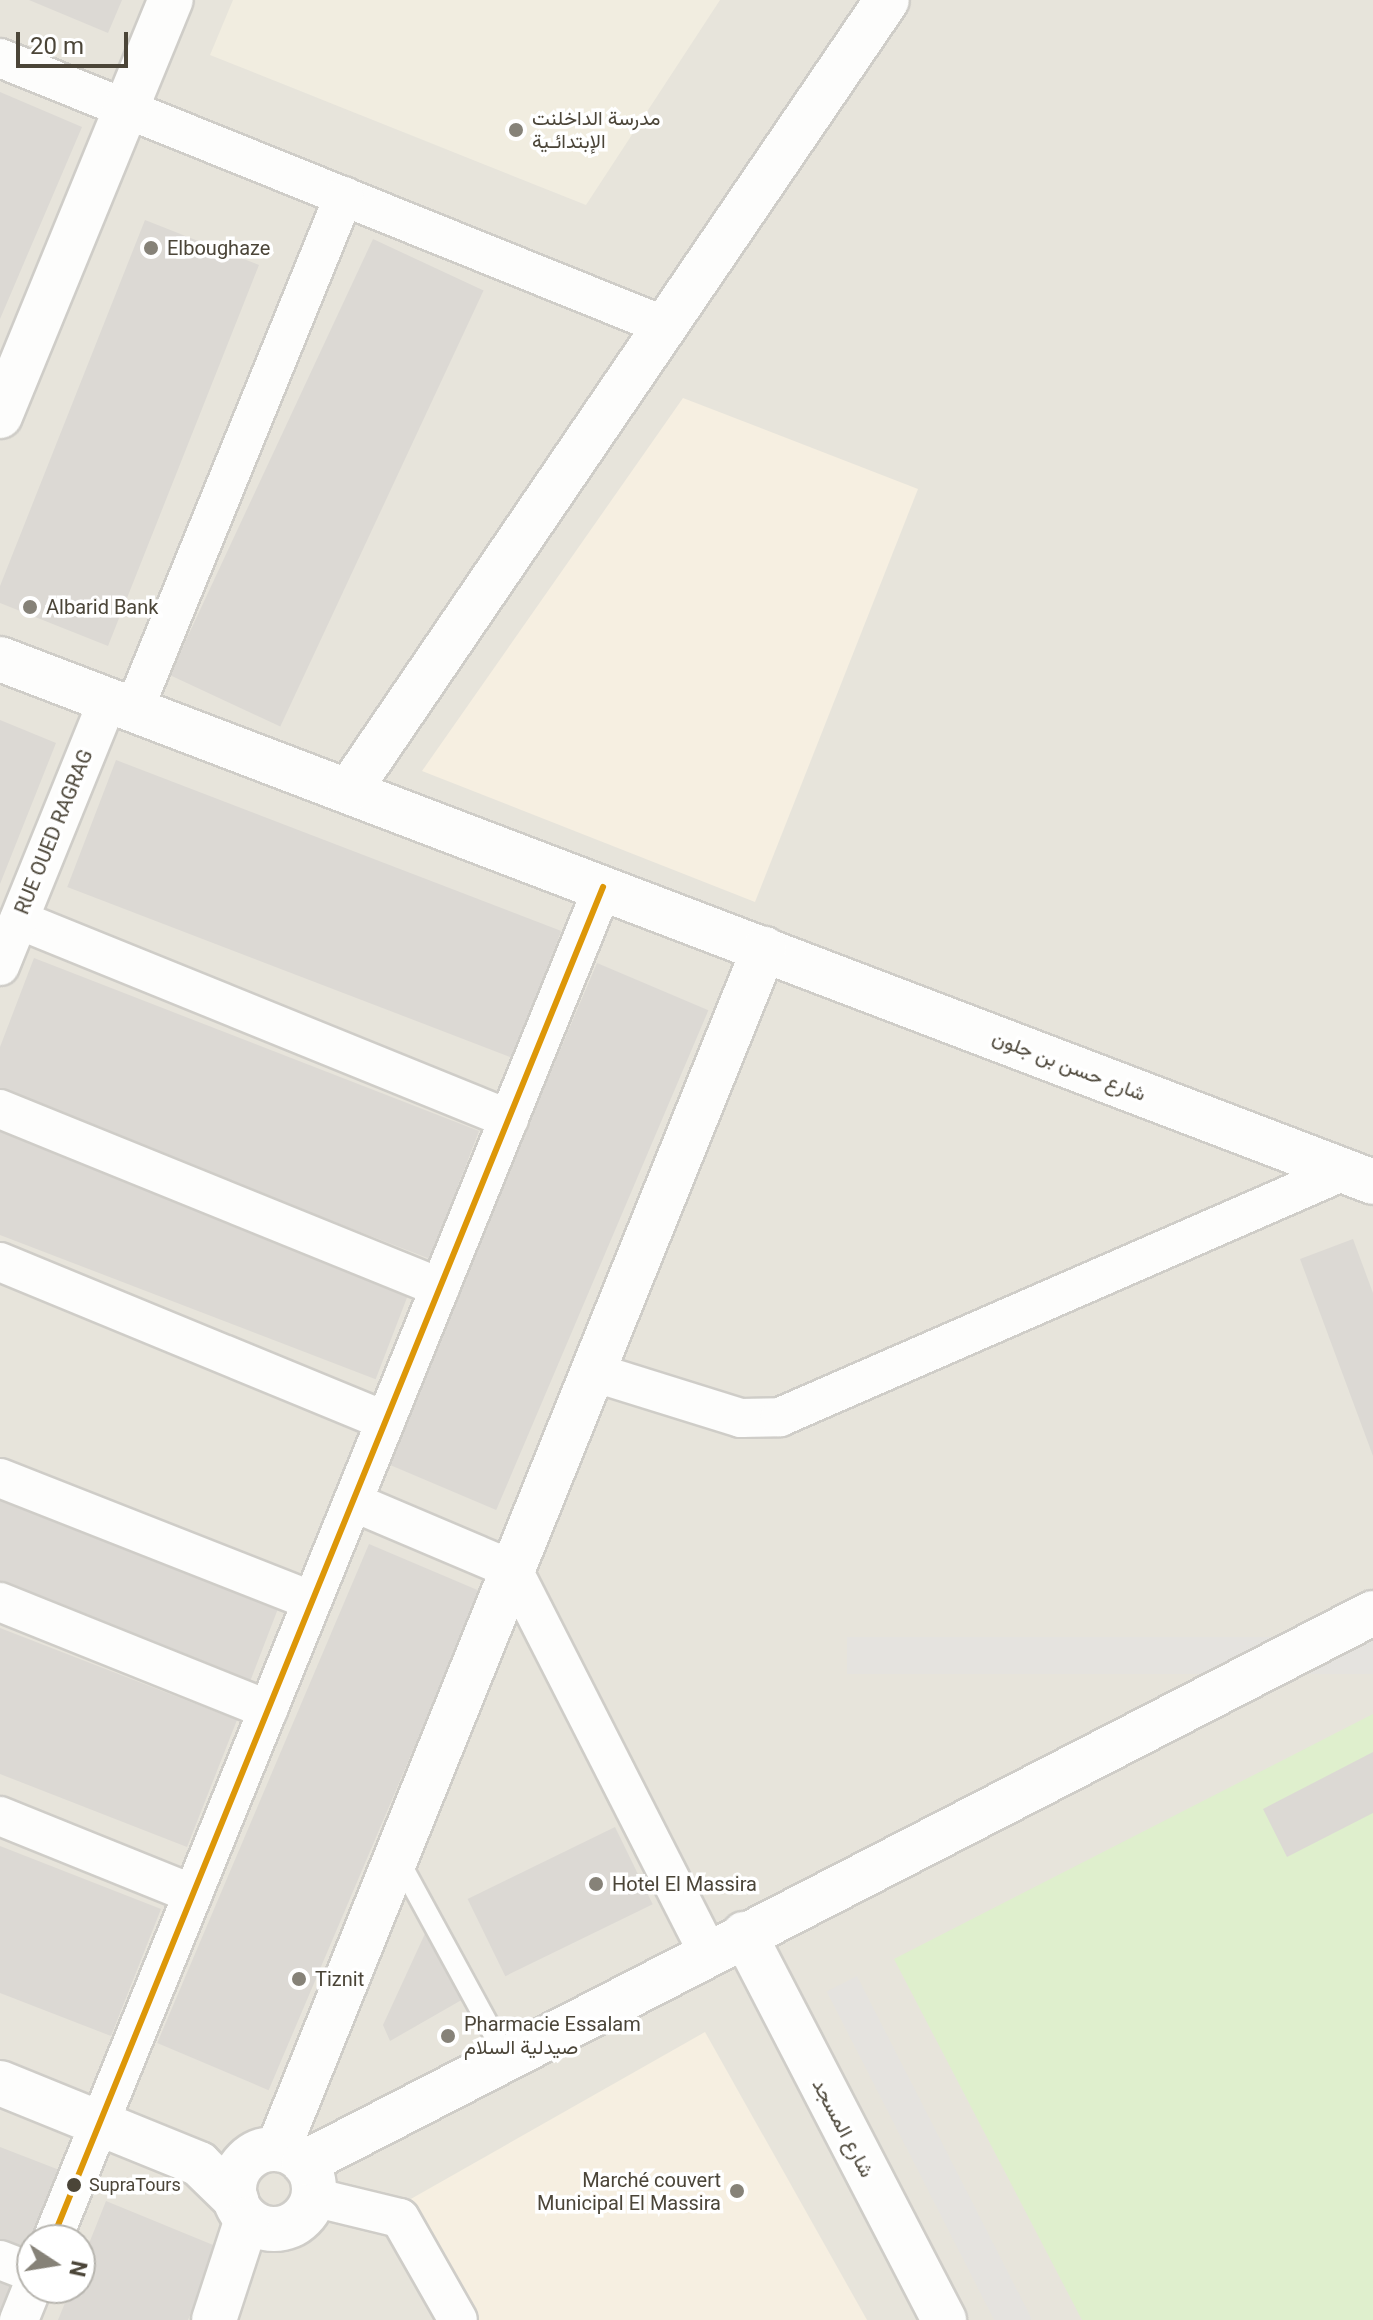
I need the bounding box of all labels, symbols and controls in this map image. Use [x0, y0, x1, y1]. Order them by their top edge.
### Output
scale bar [20, 16, 132, 66]
text: 20 m [30, 32, 84, 60]
place label: مدرسة الداخلنت الإبتدائـية [532, 106, 660, 153]
marker: مدرسة الداخلنت الإبتدائـية [507, 121, 525, 139]
place label: Elboughaze [167, 236, 270, 260]
marker: Elboughaze [142, 239, 160, 257]
place label: Albarid Bank [46, 595, 158, 619]
marker: Albarid Bank [21, 598, 39, 616]
street label: RUE OUED RAGRAG [10, 746, 98, 918]
street label: شارع حسن بن جلون [989, 1026, 1149, 1106]
place label: Hotel El Massira [612, 1872, 757, 1896]
marker: Hotel El Massira [587, 1875, 605, 1893]
place label: Tiznit [315, 1967, 364, 1991]
marker: Tiznit [290, 1970, 308, 1988]
place label: Pharmacie Essalam صيدلية السلام [464, 2012, 641, 2059]
marker: Pharmacie Essalam صيدلية السلام [439, 2027, 457, 2045]
street label: شارع المسجد [807, 2075, 879, 2181]
place label: Marché couvert Municipal El Massira [537, 2168, 721, 2215]
place label: SupraTours [89, 2174, 181, 2196]
marker: SupraTours [66, 2177, 82, 2193]
marker: Marché couvert Municipal El Massira [728, 2182, 746, 2200]
north arrow [16, 2224, 96, 2304]
text: N [64, 2258, 92, 2279]

